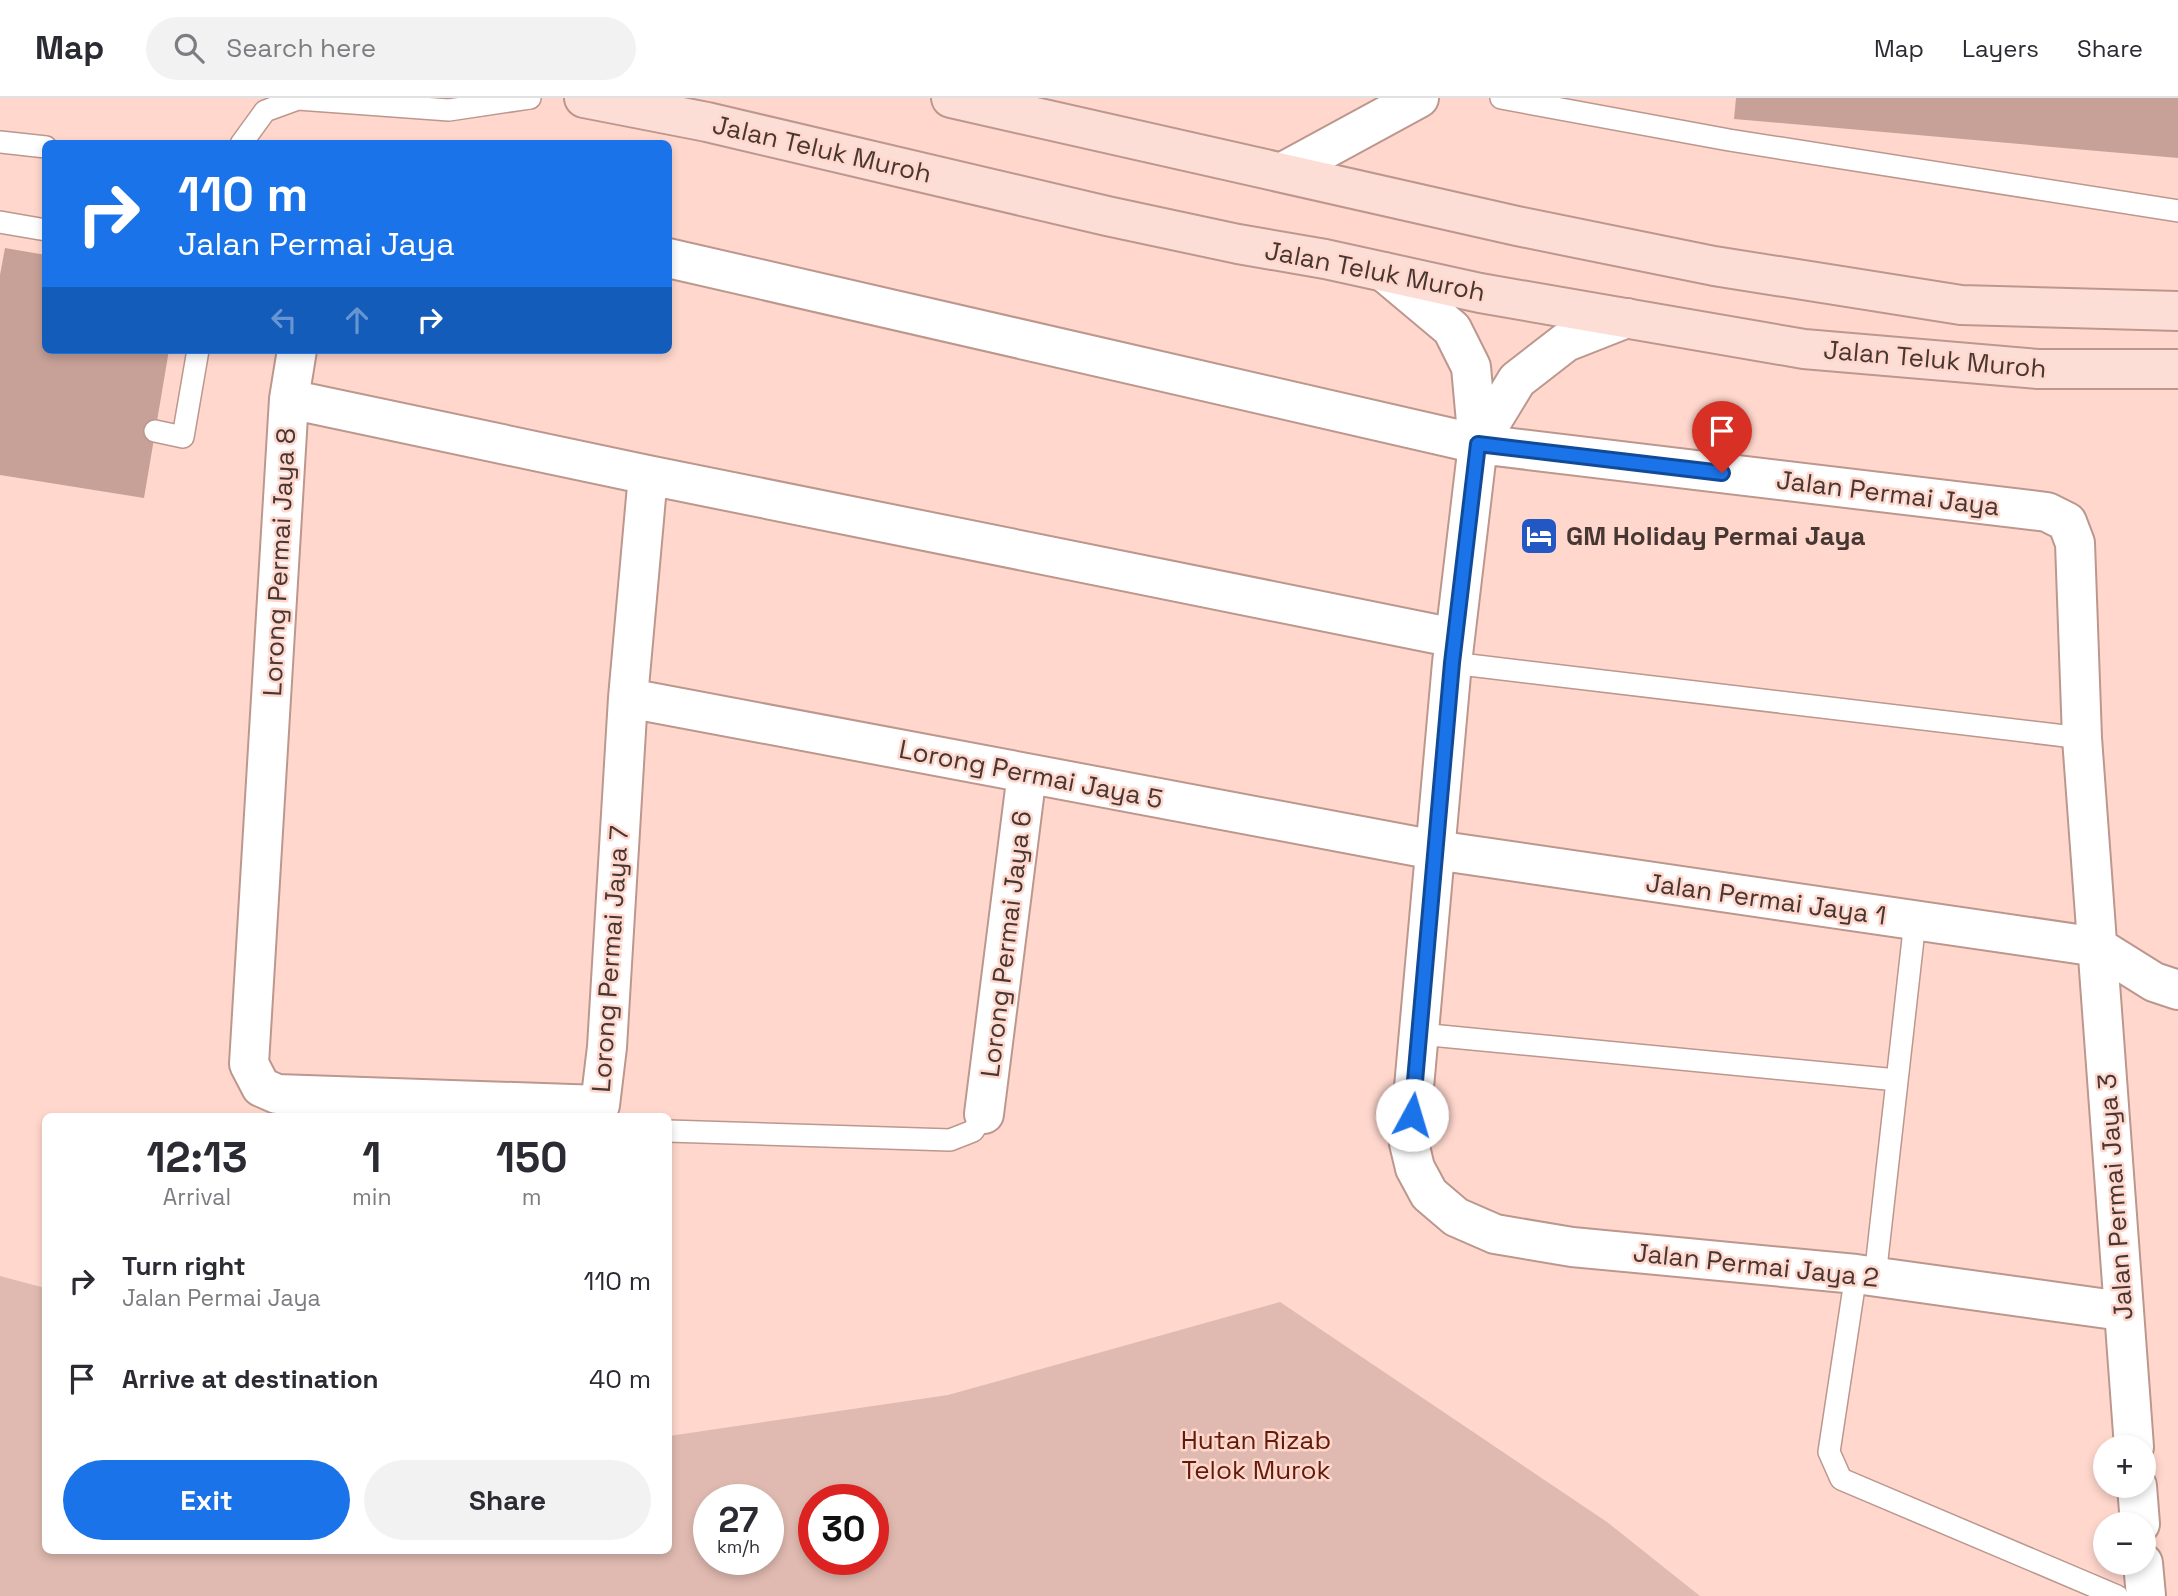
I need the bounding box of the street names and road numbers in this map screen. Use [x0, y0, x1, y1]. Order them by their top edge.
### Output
street label: Jalan Teluk Muroh [709, 107, 935, 191]
street label: Jalan Teluk Muroh [1262, 233, 1488, 309]
street label: Jalan Teluk Muroh [1822, 332, 2048, 386]
street label: Lorong Permai Jaya 8 [255, 427, 303, 697]
street label: Jalan Permai Jaya [1774, 462, 2002, 524]
street label: Lorong Permai Jaya 5 [896, 732, 1166, 816]
street label: Lorong Permai Jaya 6 [973, 809, 1039, 1079]
street label: Lorong Permai Jaya 7 [584, 825, 636, 1093]
street label: Jalan Permai Jaya 1 [1644, 865, 1888, 933]
street label: Jalan Permai Jaya 3 [2089, 1073, 2141, 1321]
street label: Jalan Permai Jaya 2 [1631, 1235, 1881, 1295]

